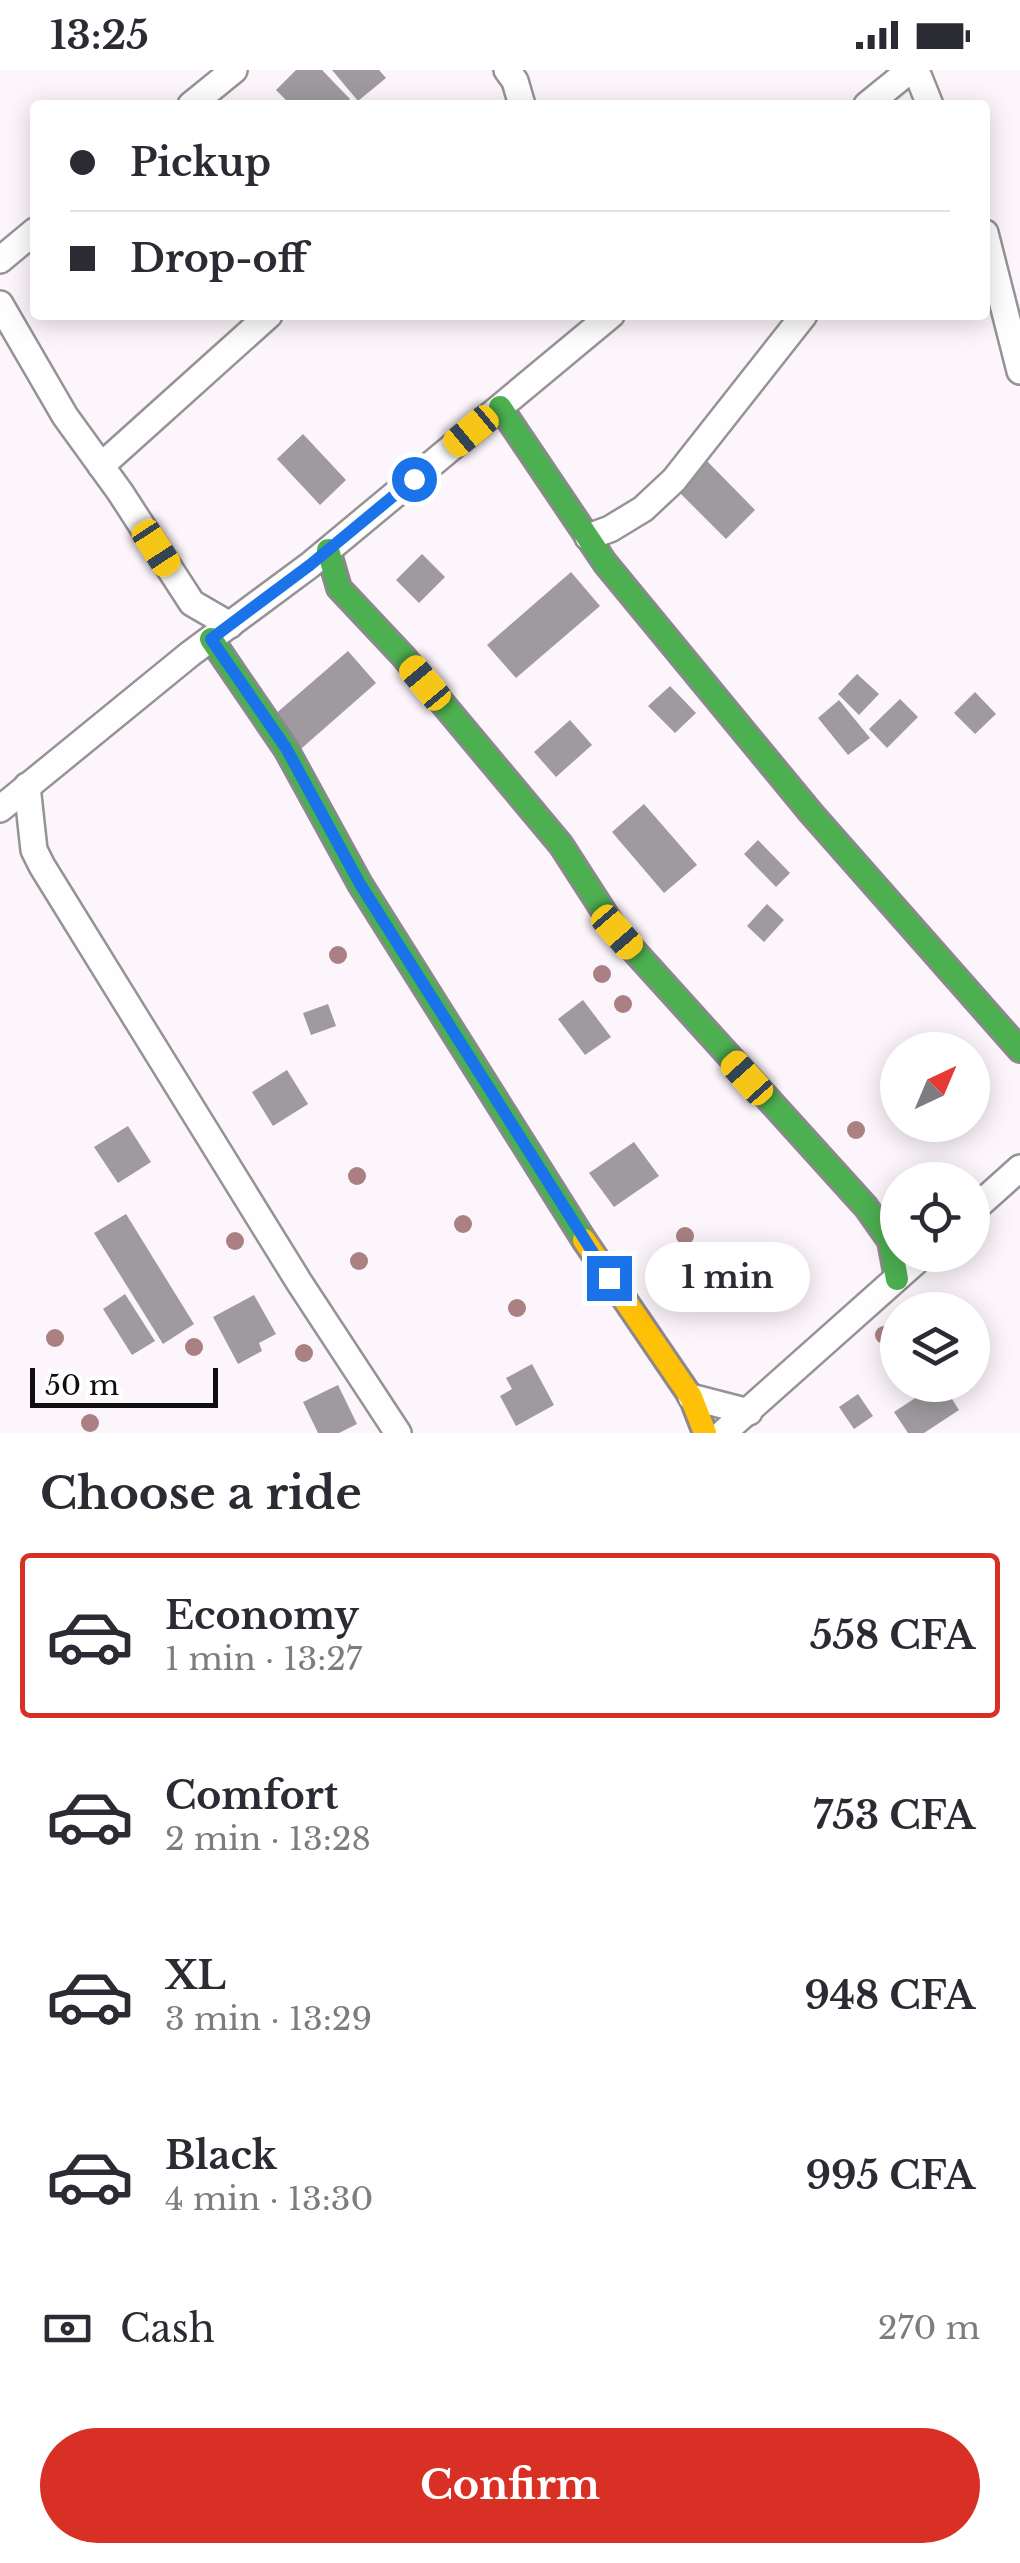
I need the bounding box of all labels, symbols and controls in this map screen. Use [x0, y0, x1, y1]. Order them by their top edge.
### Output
text: 13:25 [50, 12, 149, 59]
text: Pickup [130, 139, 271, 186]
text: Drop-off [130, 235, 307, 282]
car [438, 400, 504, 462]
route start [392, 457, 437, 502]
car [127, 515, 185, 581]
car [394, 650, 456, 716]
car [586, 900, 648, 964]
north arrow [880, 1032, 990, 1142]
map controls [880, 1032, 990, 1402]
car [716, 1046, 778, 1110]
button: locate [880, 1162, 990, 1272]
callout: 1 min [644, 1243, 809, 1313]
route end [587, 1256, 632, 1301]
text: 1 min [681, 1257, 774, 1297]
button: layers [880, 1292, 990, 1402]
scale bar [30, 1363, 218, 1408]
text: 50 m [45, 1368, 119, 1403]
text: Choose a ride [40, 1465, 362, 1521]
icon: car [45, 1591, 135, 1681]
text: Economy [165, 1592, 359, 1639]
text: 558 CFA [810, 1612, 975, 1659]
text: 1 min · 13:27 [165, 1639, 362, 1679]
icon: car [45, 1771, 135, 1861]
text: Comfort [165, 1772, 338, 1819]
text: 753 CFA [813, 1792, 975, 1839]
text: 2 min · 13:28 [165, 1819, 371, 1859]
icon: car [45, 1951, 135, 2041]
text: XL [165, 1952, 226, 1999]
text: 948 CFA [804, 1972, 975, 2019]
text: 3 min · 13:29 [165, 1999, 372, 2039]
icon: car [45, 2131, 135, 2221]
text: Black [165, 2132, 277, 2179]
text: 995 CFA [805, 2152, 975, 2199]
text: 4 min · 13:30 [165, 2179, 373, 2219]
icon: cash [40, 2301, 95, 2356]
text: Cash [120, 2305, 215, 2352]
text: 270 m [878, 2308, 980, 2348]
button: Confirm [40, 2428, 980, 2543]

